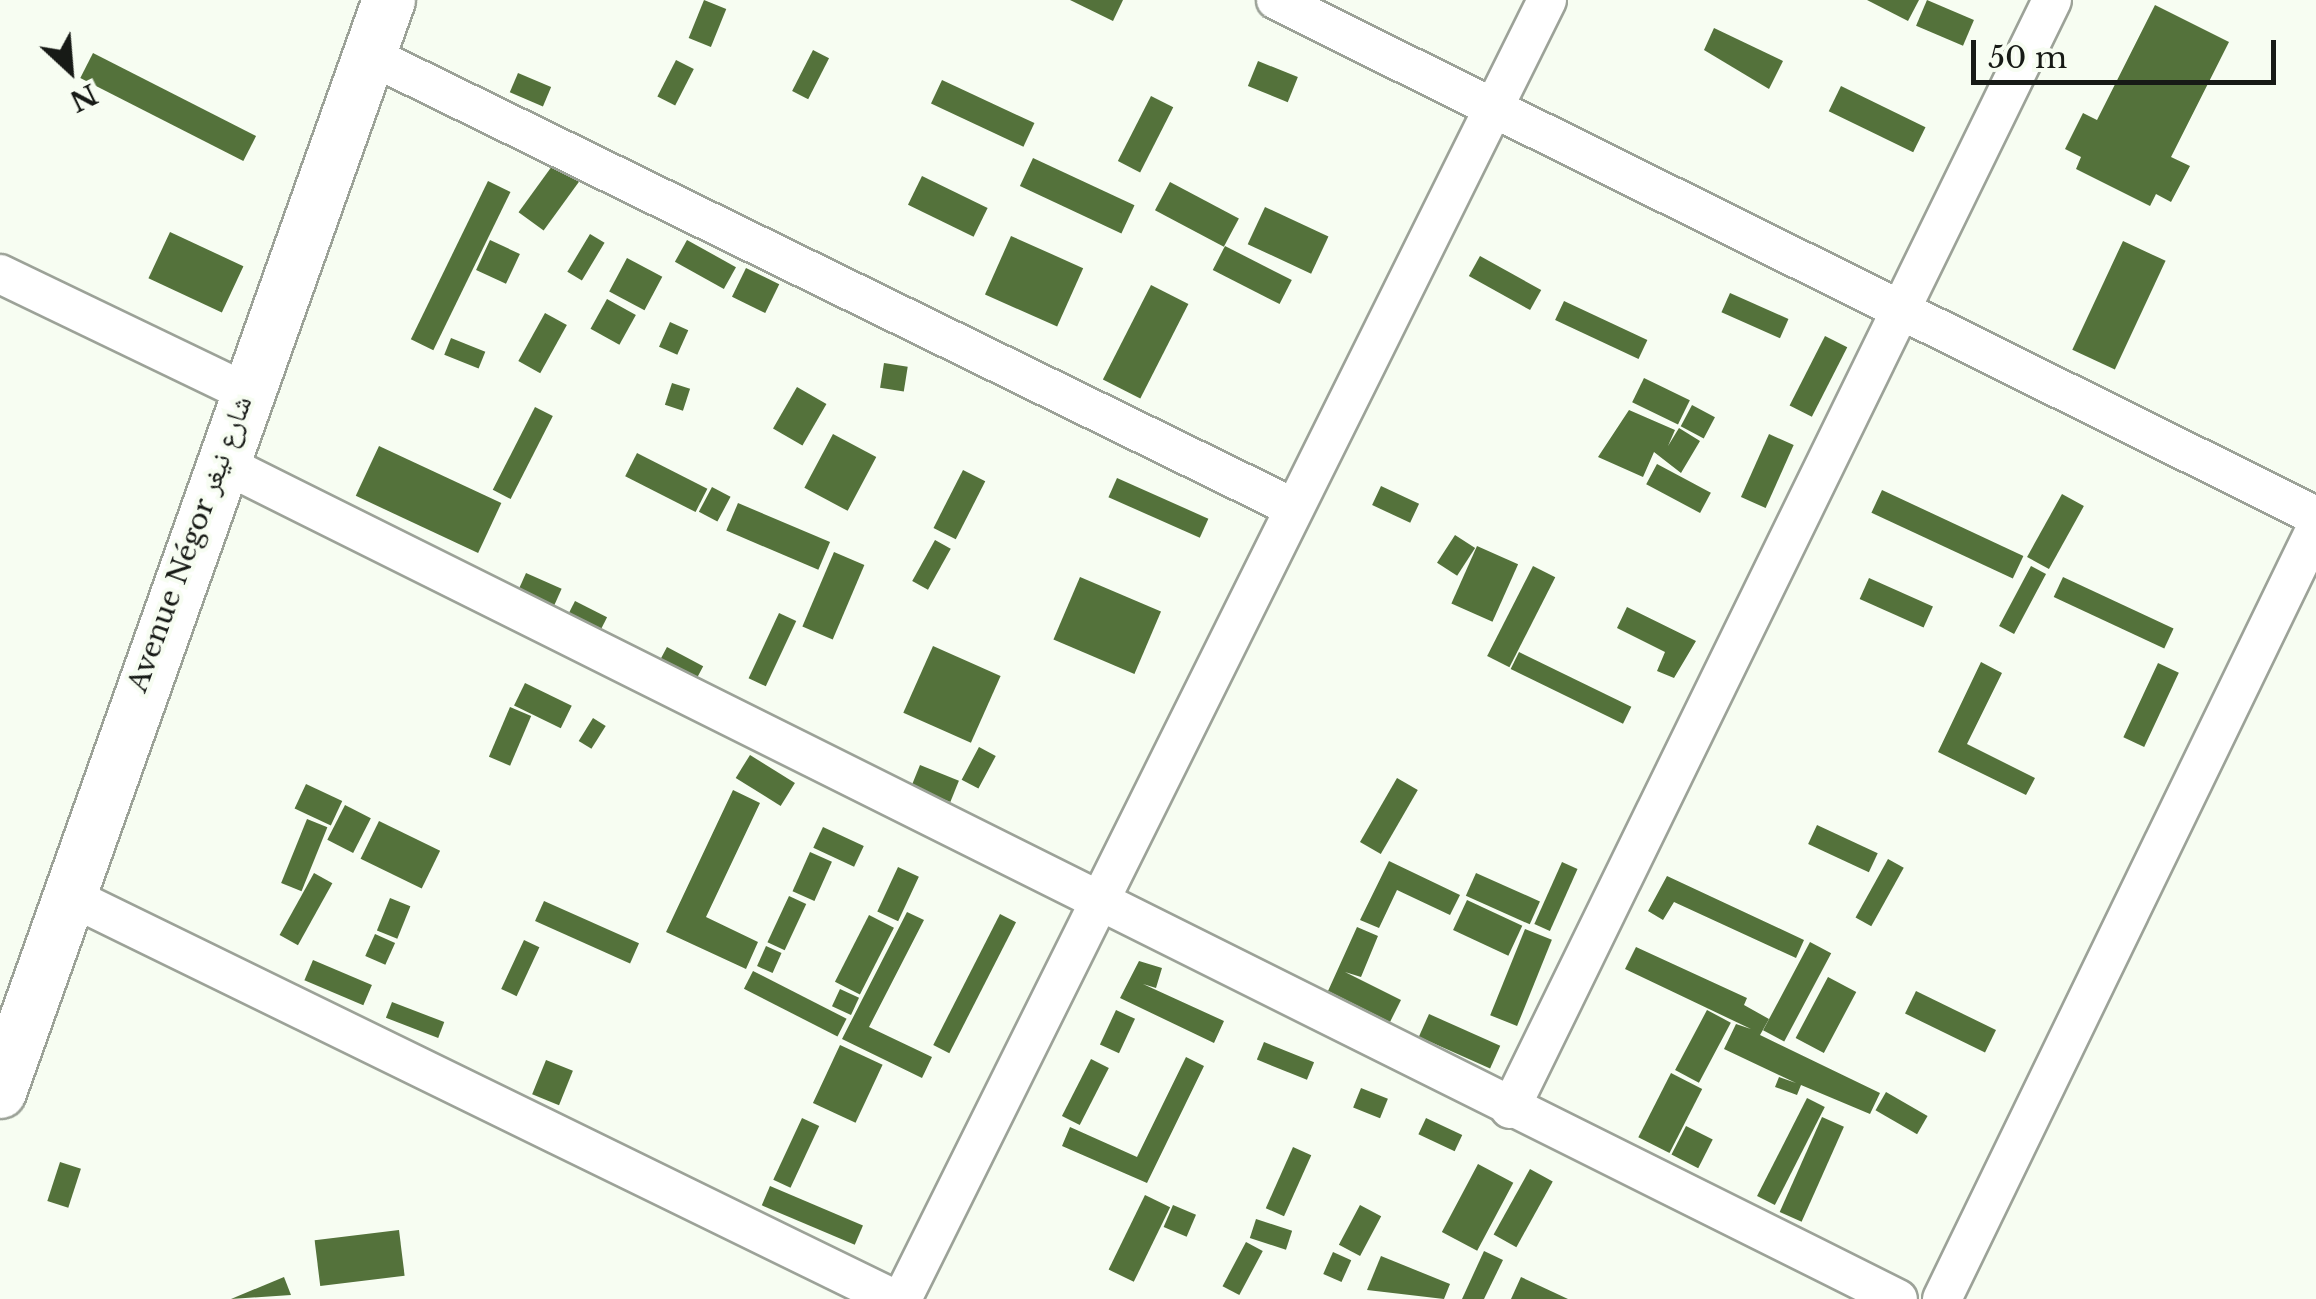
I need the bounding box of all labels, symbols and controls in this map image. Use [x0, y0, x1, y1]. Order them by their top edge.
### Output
north arrow [20, 20, 120, 120]
scale bar [1976, 20, 2281, 82]
text: 50 m [1988, 39, 2067, 76]
text: N [64, 76, 103, 119]
street label: Avenue Négor شارع نيغر [121, 391, 259, 697]

